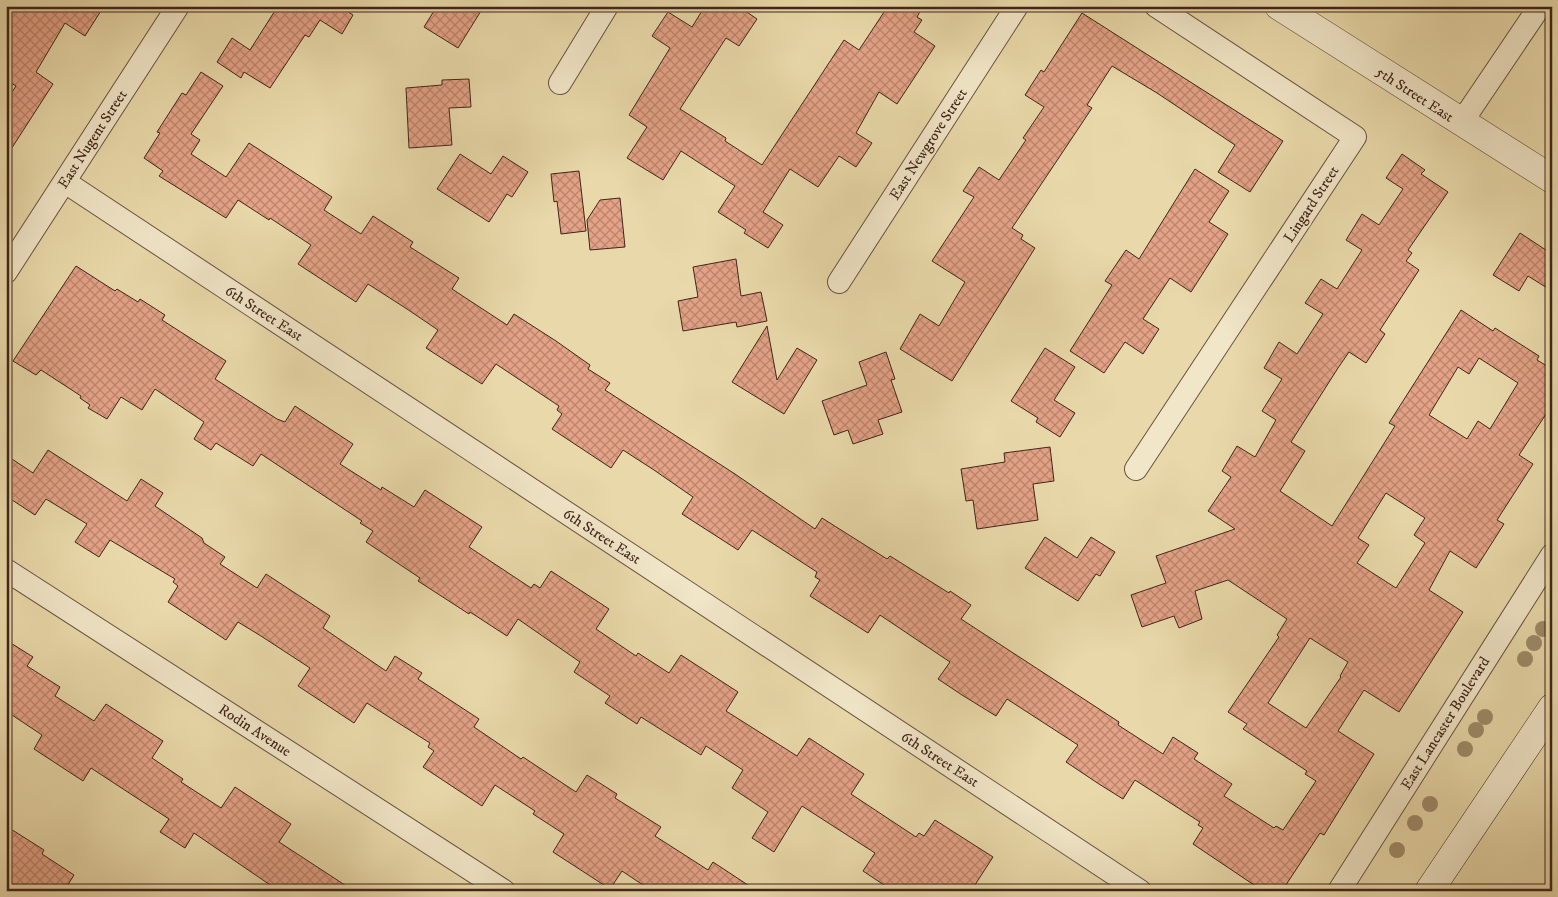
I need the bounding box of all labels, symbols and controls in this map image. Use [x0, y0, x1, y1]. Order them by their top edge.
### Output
street label: 5th Street East [1372, 62, 1457, 127]
street label: East Newgrove Street [885, 85, 972, 204]
street label: East Nugent Street [53, 86, 132, 192]
street label: Lingard Street [1280, 162, 1343, 246]
street label: 6th Street East [221, 281, 306, 346]
street label: 6th Street East [559, 504, 644, 569]
street label: East Lancaster Boulevard [1397, 653, 1494, 793]
street label: Rodin Avenue [215, 700, 295, 761]
street label: 6th Street East [897, 727, 982, 792]

